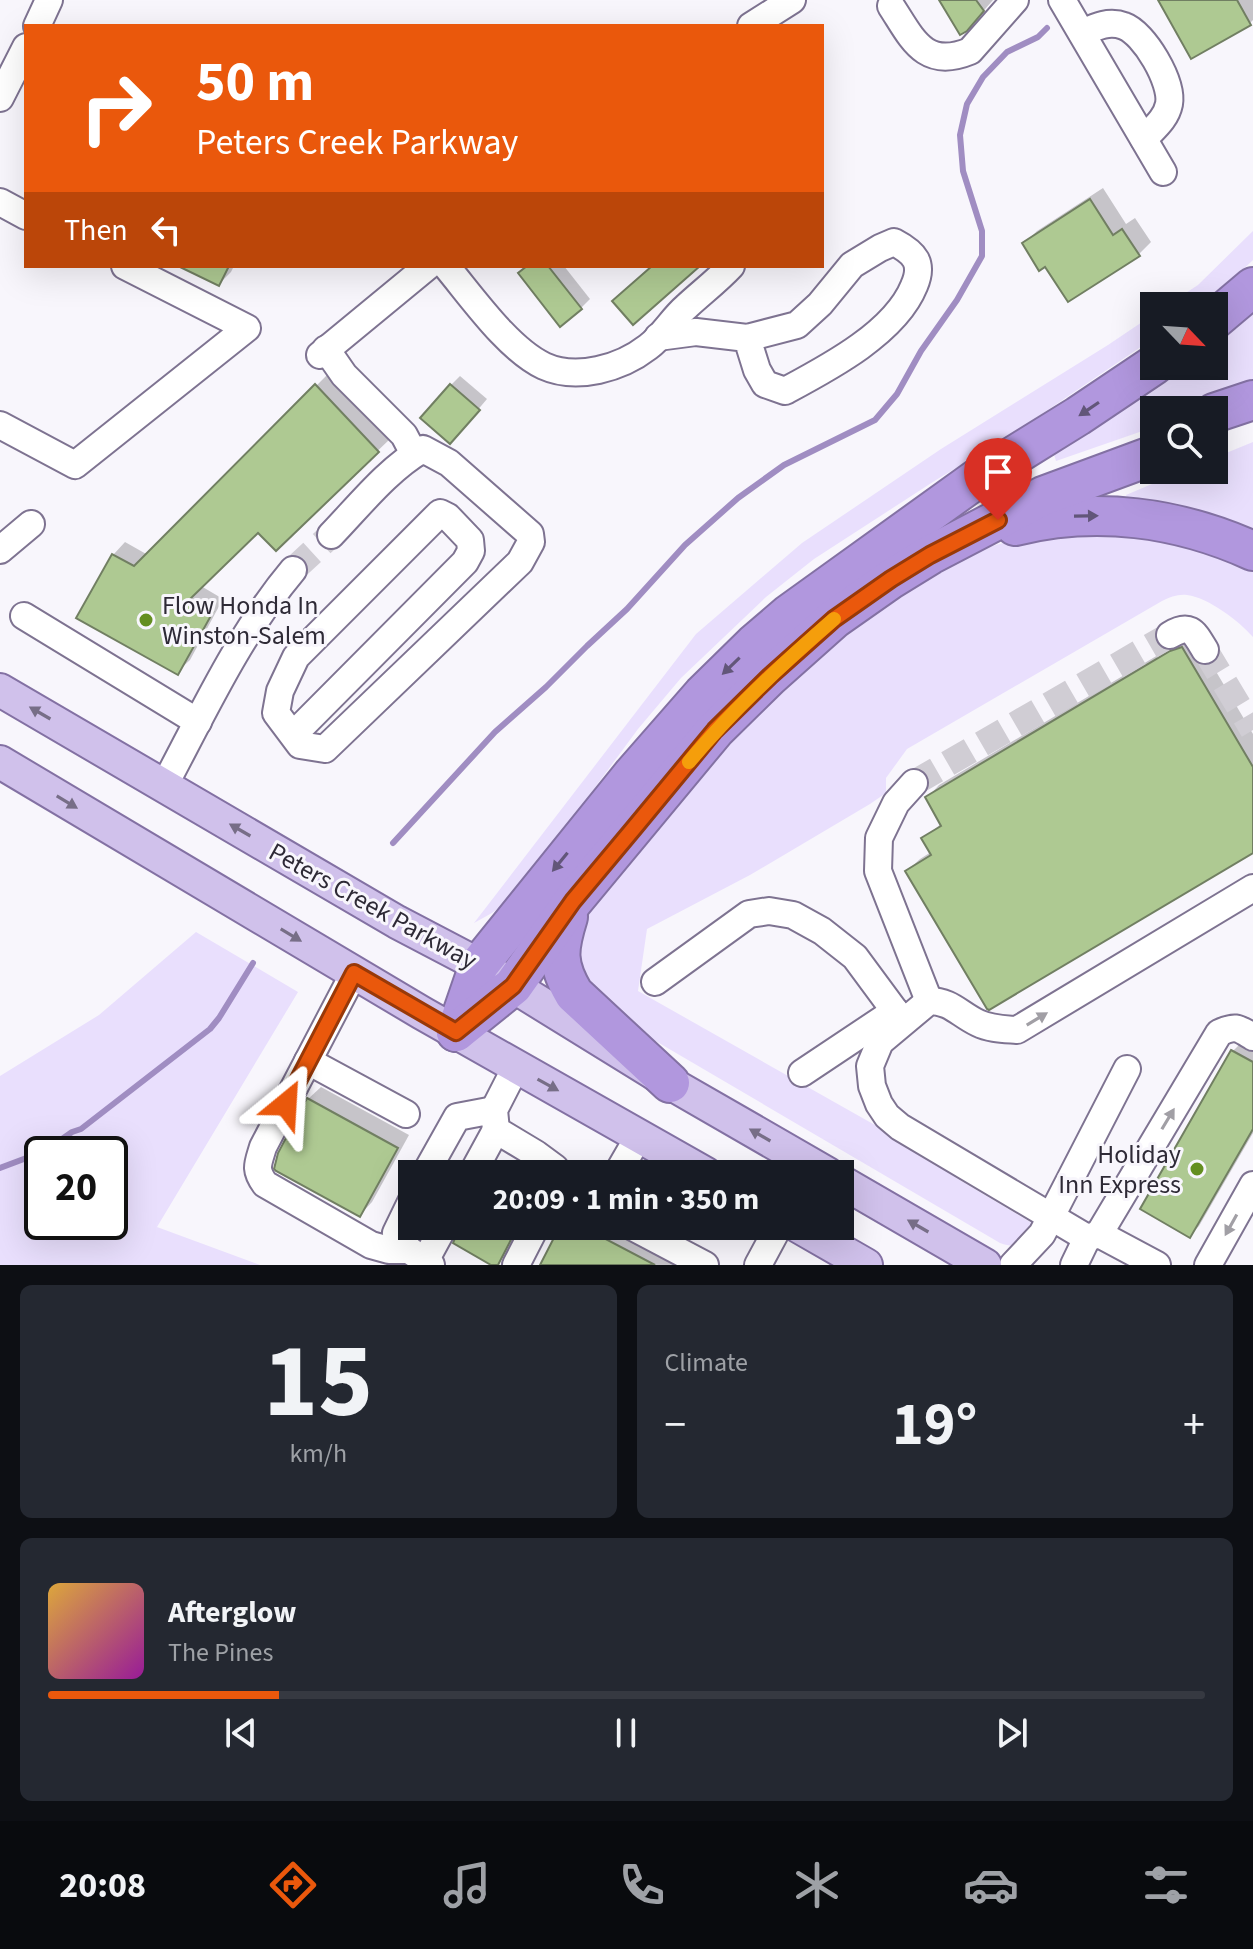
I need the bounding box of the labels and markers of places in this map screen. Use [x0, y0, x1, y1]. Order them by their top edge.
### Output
pin [964, 438, 1032, 520]
place label: Flow Honda In Winston-Salem [162, 587, 326, 654]
marker: Flow Honda In Winston-Salem [137, 611, 155, 629]
place label: Holiday Inn Express [1058, 1136, 1181, 1203]
marker: Holiday Inn Express [1188, 1160, 1206, 1178]

